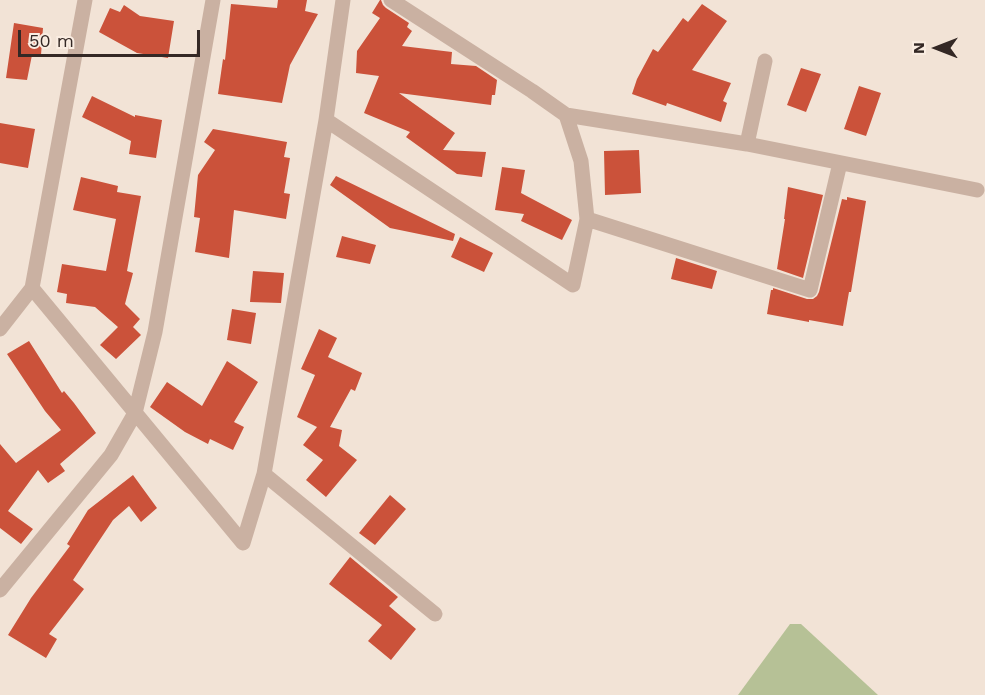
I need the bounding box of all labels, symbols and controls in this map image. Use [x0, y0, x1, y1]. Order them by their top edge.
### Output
scale bar [21, 18, 202, 56]
north arrow [907, 18, 967, 78]
text: 50 m [29, 30, 74, 51]
text: N [909, 42, 928, 54]

